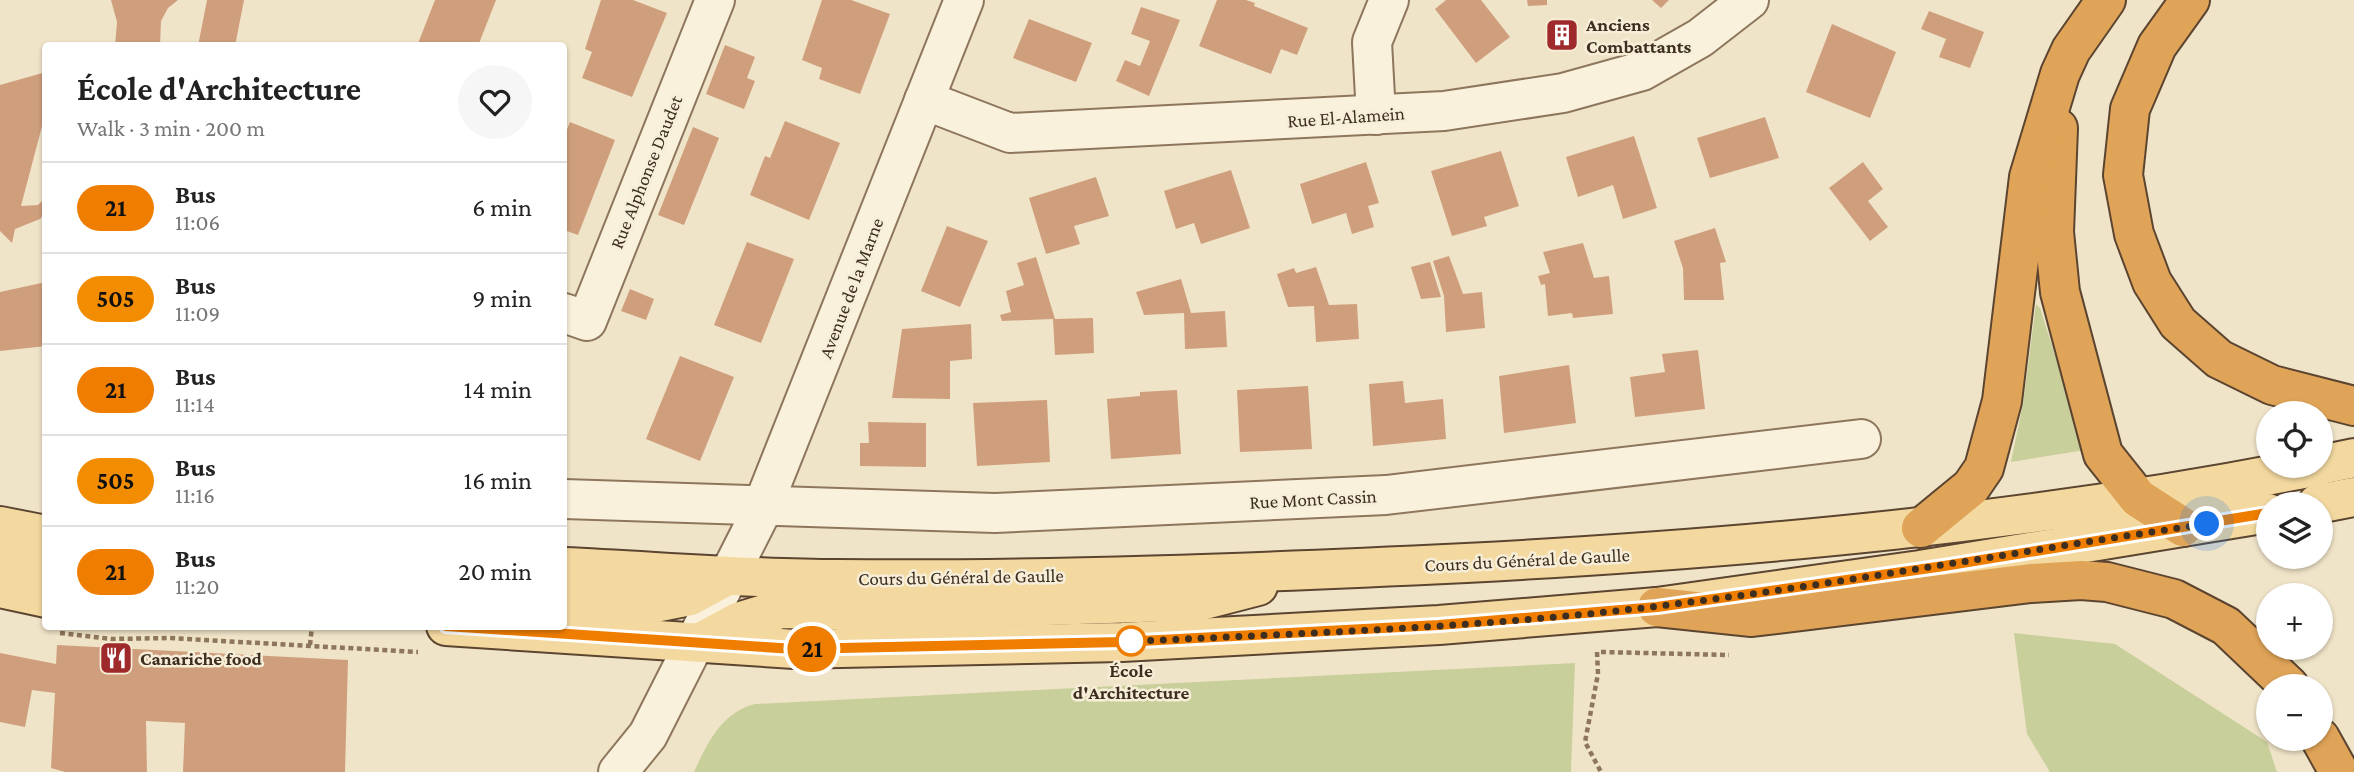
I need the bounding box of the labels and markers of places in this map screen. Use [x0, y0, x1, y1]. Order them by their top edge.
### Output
place label: Anciens Combattants [1585, 14, 1691, 57]
building icon: Anciens Combattants [1543, 16, 1581, 54]
marker: École d'Architecture [1116, 626, 1146, 656]
restaurant icon: Canariche food [97, 639, 135, 677]
place label: Canariche food [140, 648, 263, 669]
place label: École d'Architecture [1073, 660, 1189, 703]

